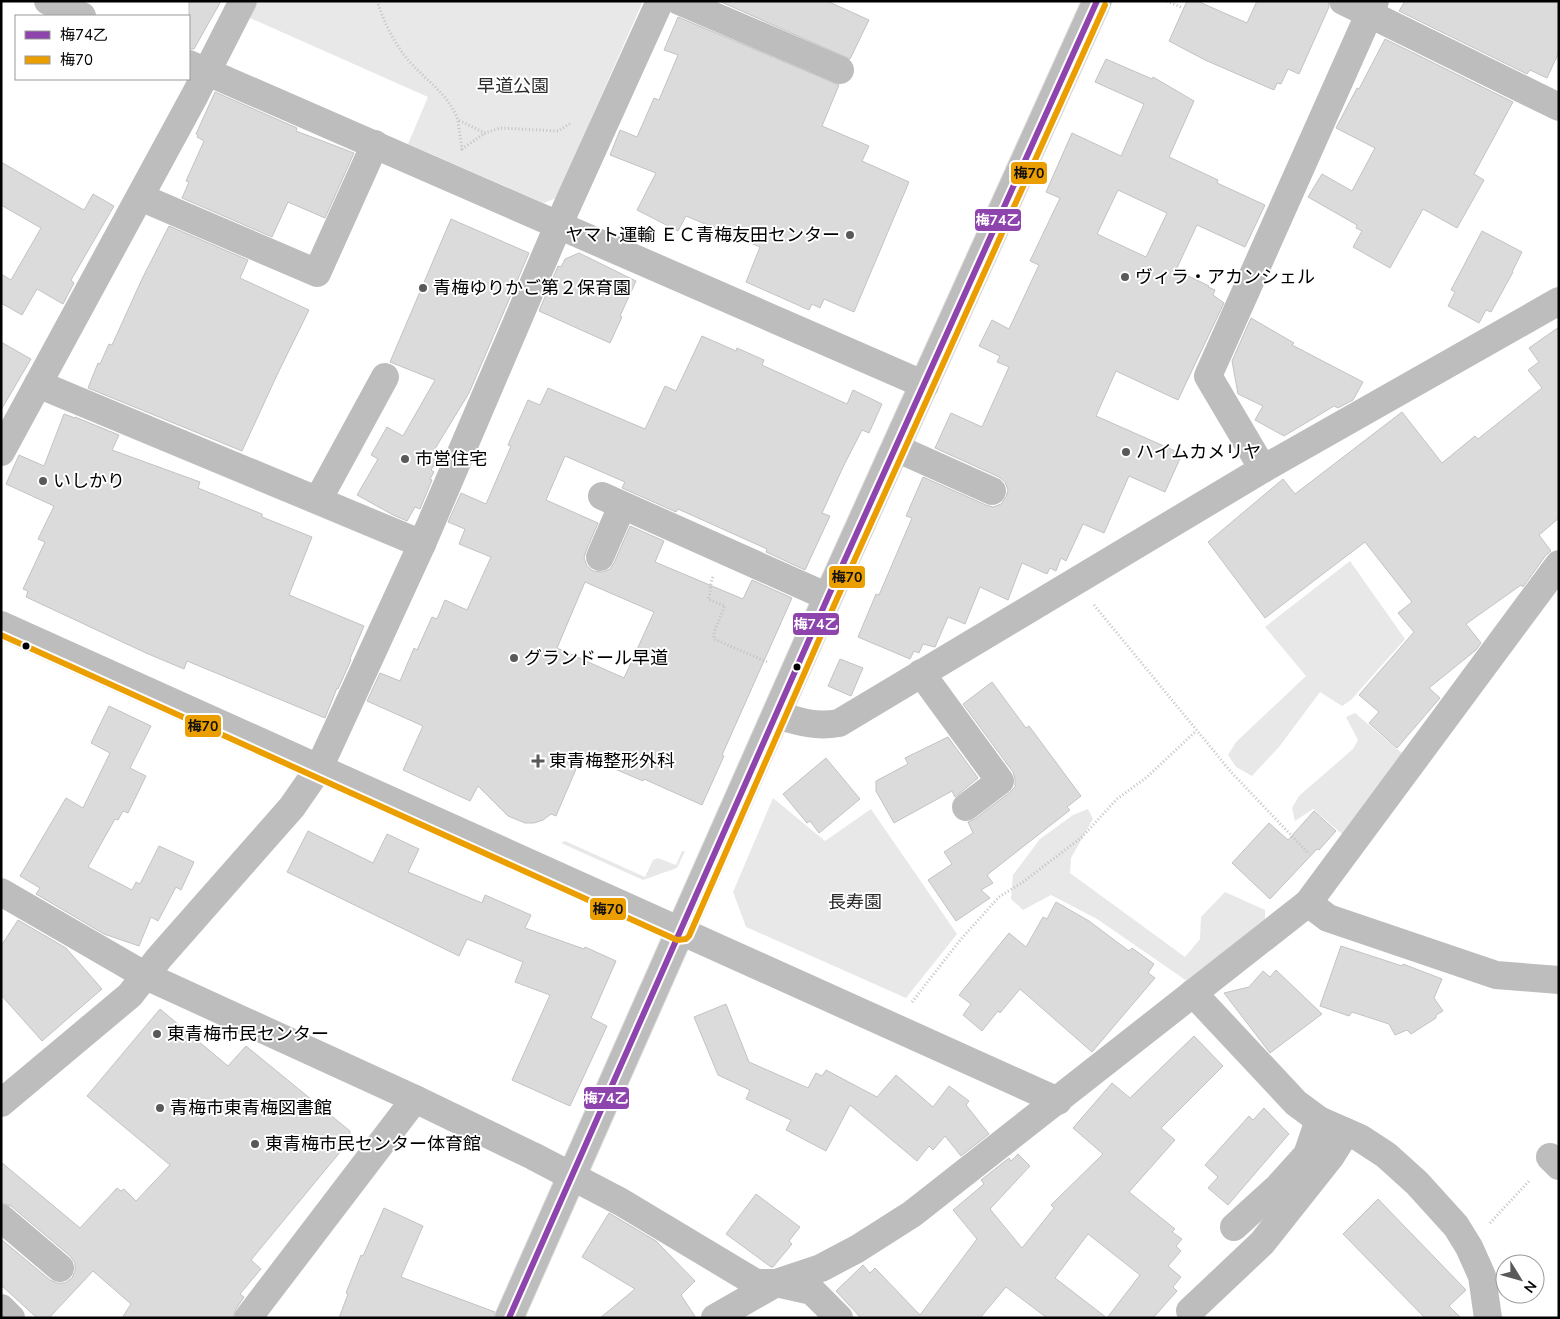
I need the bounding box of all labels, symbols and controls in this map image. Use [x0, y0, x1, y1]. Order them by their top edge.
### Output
legend [15, 15, 190, 80]
text: 梅74乙 [60, 25, 108, 45]
text: 梅70 [60, 50, 93, 70]
park label: 早道公園 [477, 74, 549, 98]
line badge: 梅70 [1010, 161, 1048, 185]
text: 梅70 [1014, 164, 1044, 183]
line badge: 梅74乙 [974, 208, 1022, 232]
text: 梅74乙 [976, 211, 1020, 230]
place label: ヤマト運輸 ＥＣ青梅友田センター [565, 223, 840, 247]
marker: ヤマト運輸 ＥＣ青梅友田センター [844, 229, 856, 241]
place label: ヴィラ・アカンシェル [1135, 265, 1315, 289]
marker: ヴィラ・アカンシェル [1119, 271, 1131, 283]
place label: 青梅ゆりかご第２保育園 [433, 276, 631, 300]
marker: 青梅ゆりかご第２保育園 [417, 282, 429, 294]
place label: ハイムカメリヤ [1136, 440, 1261, 464]
marker: ハイムカメリヤ [1120, 446, 1132, 458]
place label: 市営住宅 [415, 447, 487, 471]
marker: 市営住宅 [399, 453, 411, 465]
place label: いしかり [53, 469, 125, 493]
marker: いしかり [37, 475, 49, 487]
line badge: 梅70 [828, 565, 866, 589]
text: 梅70 [832, 568, 862, 587]
line badge: 梅74乙 [792, 612, 840, 636]
text: 梅74乙 [794, 615, 838, 634]
unlabelled marker [21, 641, 31, 651]
place label: グランドール早道 [524, 646, 668, 670]
marker: グランドール早道 [508, 652, 520, 664]
unlabelled marker [792, 662, 802, 672]
line badge: 梅70 [184, 714, 222, 738]
text: 梅70 [188, 717, 218, 736]
place label: 東青梅整形外科 [549, 749, 675, 773]
marker: 東青梅整形外科 [531, 754, 545, 768]
park label: 長寿園 [828, 890, 882, 914]
line badge: 梅70 [589, 897, 627, 921]
text: 梅70 [593, 900, 623, 919]
place label: 東青梅市民センター [167, 1022, 329, 1046]
marker: 東青梅市民センター [151, 1028, 163, 1040]
line badge: 梅74乙 [583, 1086, 630, 1110]
text: 梅74乙 [584, 1089, 628, 1108]
place label: 青梅市東青梅図書館 [170, 1096, 332, 1120]
marker: 青梅市東青梅図書館 [154, 1102, 166, 1114]
place label: 東青梅市民センター体育館 [265, 1132, 481, 1156]
marker: 東青梅市民センター体育館 [249, 1138, 261, 1150]
north arrow [1495, 1254, 1545, 1304]
text: N [1519, 1277, 1541, 1296]

